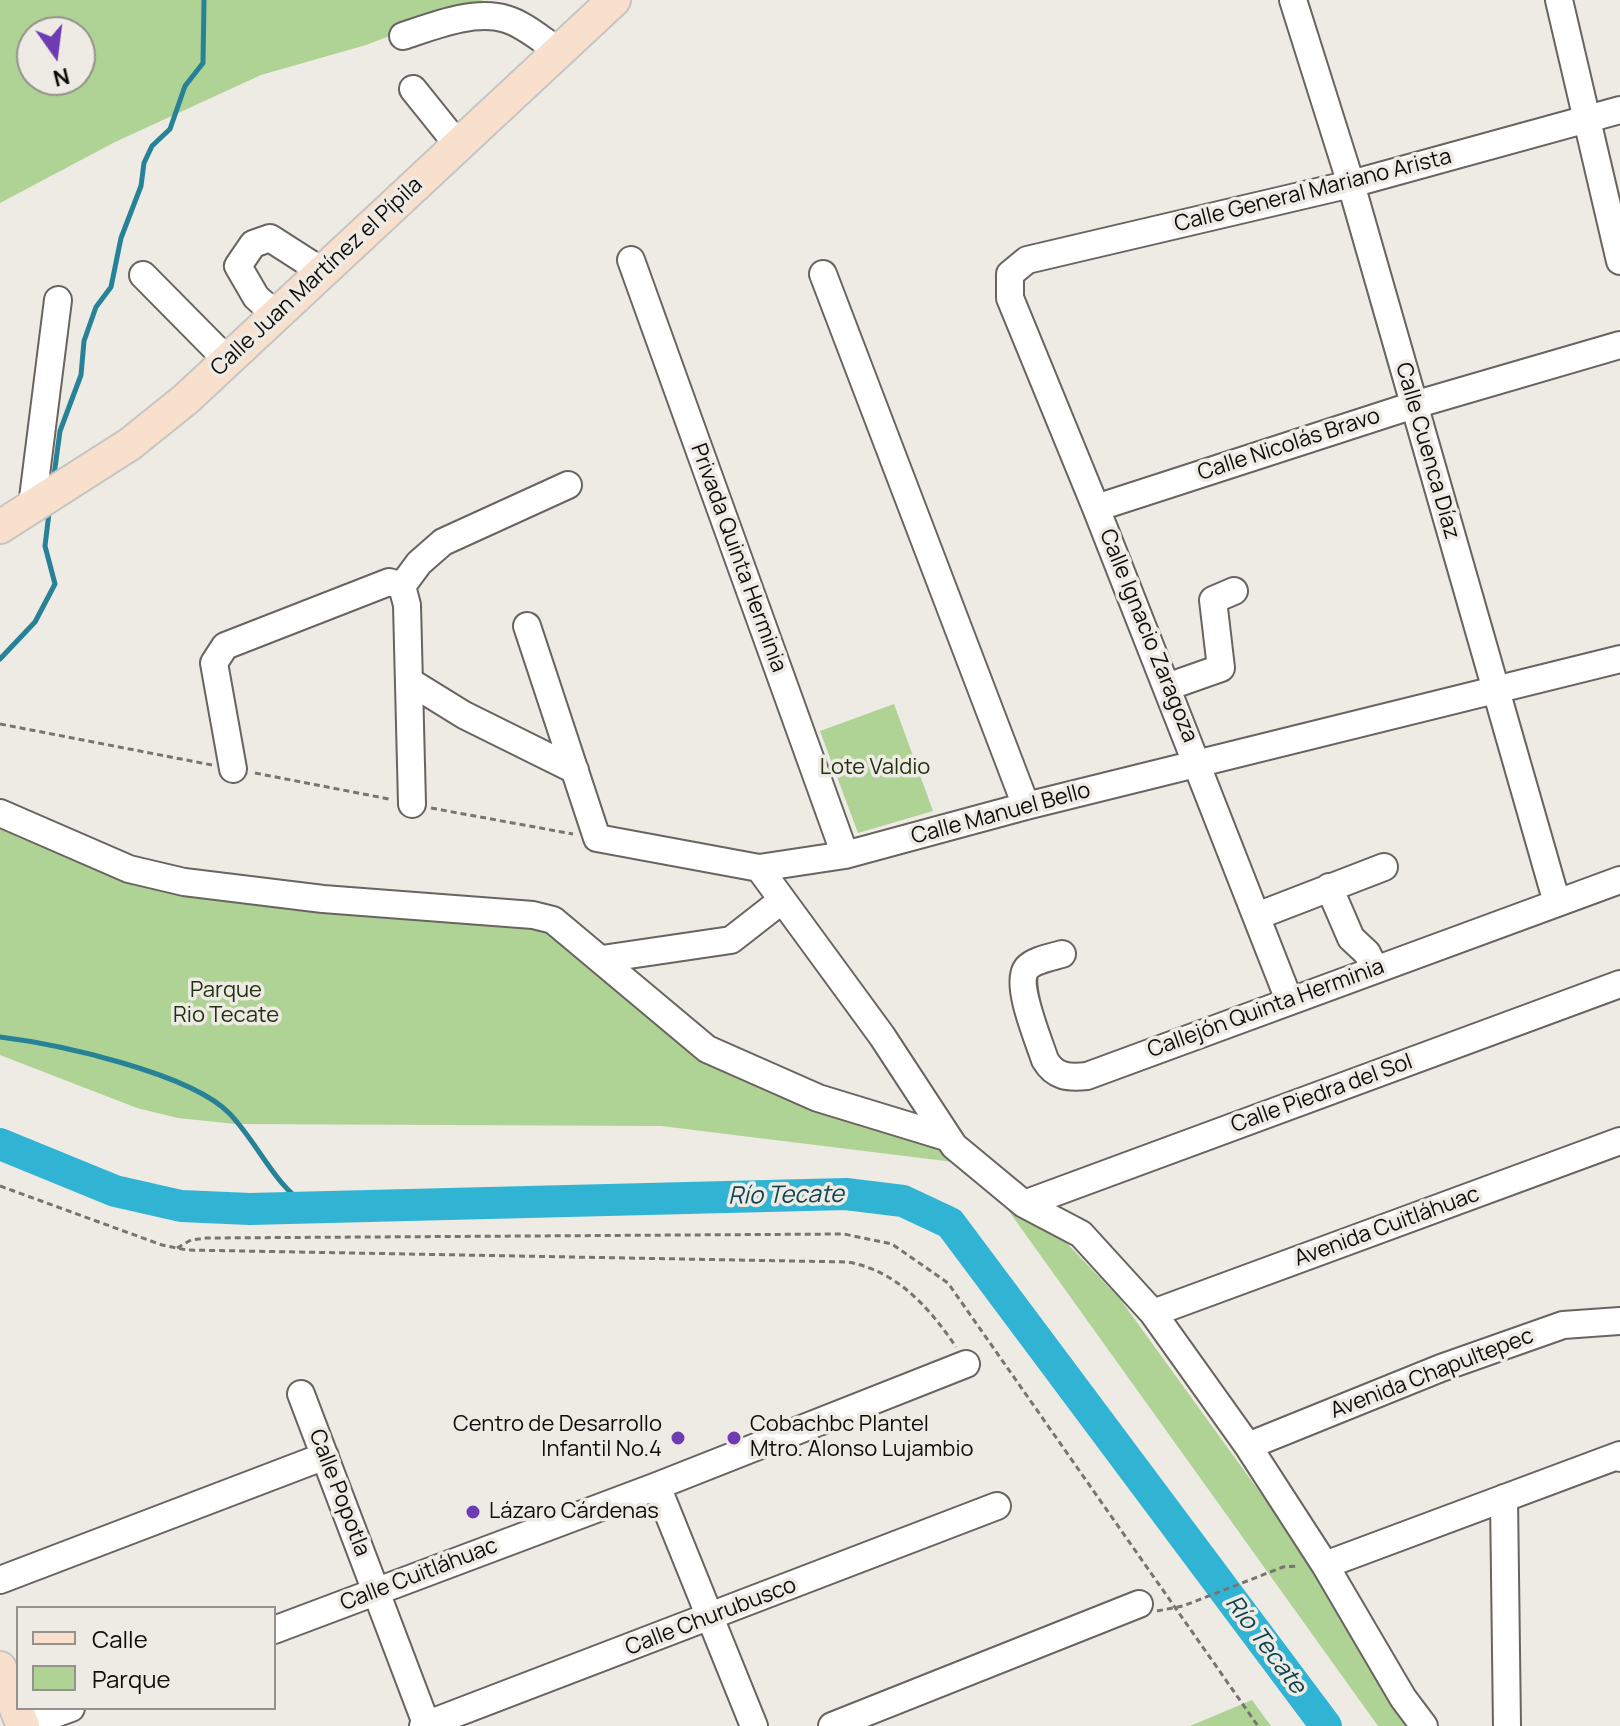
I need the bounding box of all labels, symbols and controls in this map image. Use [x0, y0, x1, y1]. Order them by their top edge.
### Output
north arrow [16, 16, 96, 96]
text: N [50, 61, 73, 94]
street label: Calle General Mariano Arista [1172, 144, 1454, 238]
street label: Calle Juan Martínez el Pípila [206, 172, 428, 382]
street label: Calle Cuenca Díaz [1389, 360, 1465, 542]
street label: Calle Nicolás Bravo [1194, 403, 1384, 487]
street label: Privada Quinta Herminia [684, 440, 792, 676]
street label: Calle Ignacio Zaragoza [1093, 526, 1203, 746]
park label: Lote Valdio [820, 755, 930, 781]
street label: Calle Manuel Bello [909, 777, 1093, 851]
street label: Callejón Quinta Herminia [1144, 954, 1388, 1064]
park label: Parque Rio Tecate [173, 978, 279, 1030]
street label: Calle Piedra del Sol [1228, 1049, 1416, 1139]
water label: Río Tecate [728, 1181, 844, 1211]
street label: Avenida Cuitláhuac [1291, 1181, 1483, 1273]
street label: Avenida Chapultepec [1327, 1323, 1537, 1425]
place label: Centro de Desarrollo Infantil No.4 [453, 1412, 662, 1464]
place label: Cobachbc Plantel Mtro. Alonso Lujambio [750, 1412, 974, 1464]
street label: Calle Popotla [303, 1426, 375, 1560]
marker: Centro de Desarrollo Infantil No.4 [669, 1429, 687, 1447]
marker: Cobachbc Plantel Mtro. Alonso Lujambio [725, 1429, 743, 1447]
place label: Lázaro Cárdenas [489, 1499, 659, 1525]
marker: Lázaro Cárdenas [464, 1503, 482, 1521]
street label: Calle Cuitláhuac [337, 1533, 501, 1617]
street label: Calle Churubusco [622, 1572, 800, 1662]
water label: Río Tecate [1219, 1590, 1311, 1700]
legend [16, 1606, 276, 1710]
text: Calle [92, 1622, 148, 1655]
text: Parque [92, 1662, 170, 1695]

